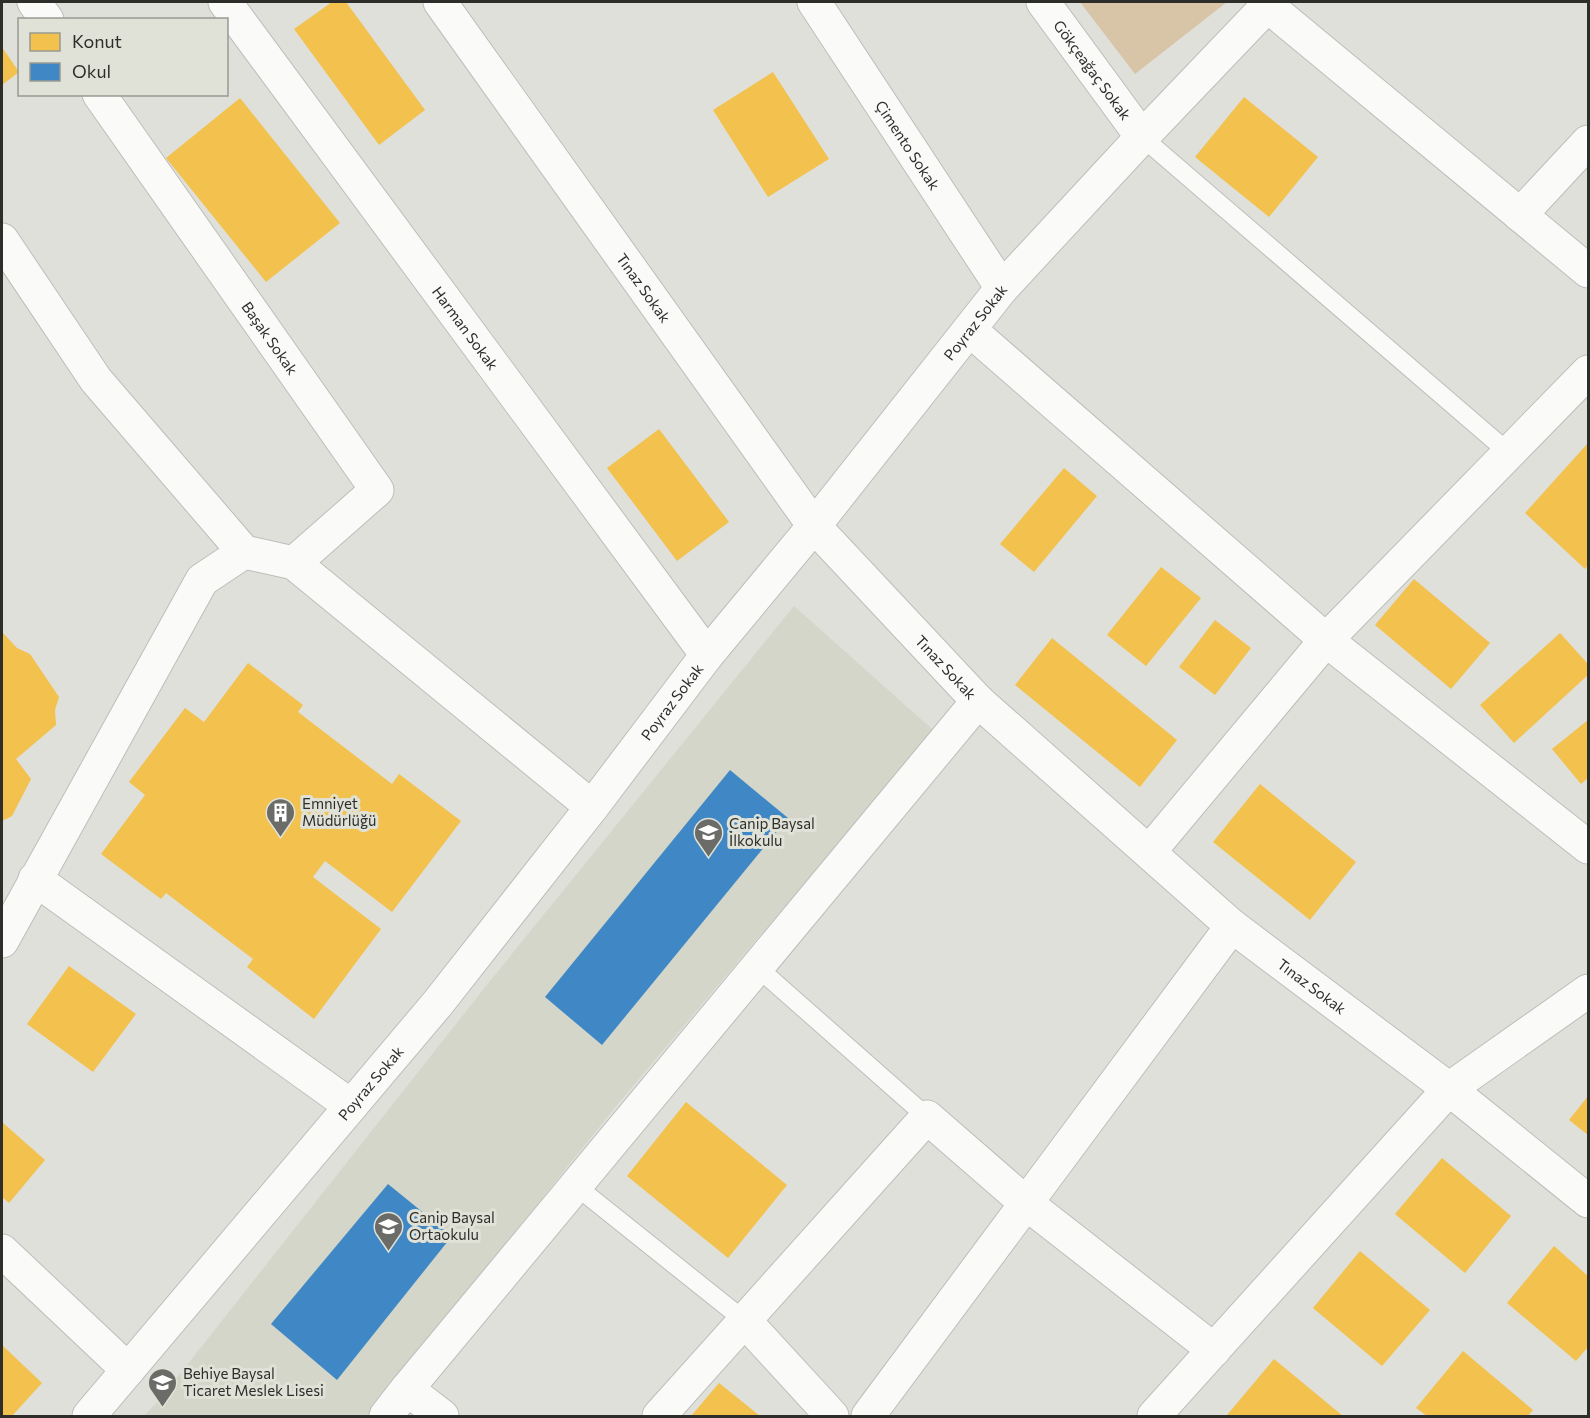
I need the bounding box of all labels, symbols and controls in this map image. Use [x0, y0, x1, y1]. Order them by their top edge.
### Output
street label: Gökçeağaç Sokak [1050, 16, 1135, 123]
legend [18, 18, 228, 96]
text: Konut [72, 30, 122, 52]
text: Okul [72, 60, 111, 82]
street label: Çimento Sokak [872, 97, 944, 193]
street label: Tınaz Sokak [613, 250, 675, 326]
street label: Poyraz Sokak [940, 281, 1011, 364]
street label: Harman Sokak [429, 282, 502, 373]
street label: Başak Sokak [238, 298, 302, 378]
street label: Tınaz Sokak [912, 631, 980, 703]
street label: Poyraz Sokak [637, 660, 706, 744]
place label: Emniyet Müdürlüğü [302, 794, 376, 829]
building icon: Emniyet Müdürlüğü [265, 796, 297, 838]
place label: Canip Baysal İlkokulu [729, 814, 815, 849]
school or university icon: Canip Baysal İlkokulu [692, 816, 724, 858]
street label: Tınaz Sokak [1274, 955, 1350, 1018]
street label: Poyraz Sokak [334, 1042, 407, 1124]
place label: Canip Baysal Ortaokulu [409, 1208, 495, 1243]
school or university icon: Canip Baysal Ortaokulu [372, 1210, 404, 1252]
place label: Behiye Baysal Ticaret Meslek Lisesi [183, 1364, 324, 1399]
school or university icon: Behiye Baysal Ticaret Meslek Lisesi [146, 1366, 178, 1408]

